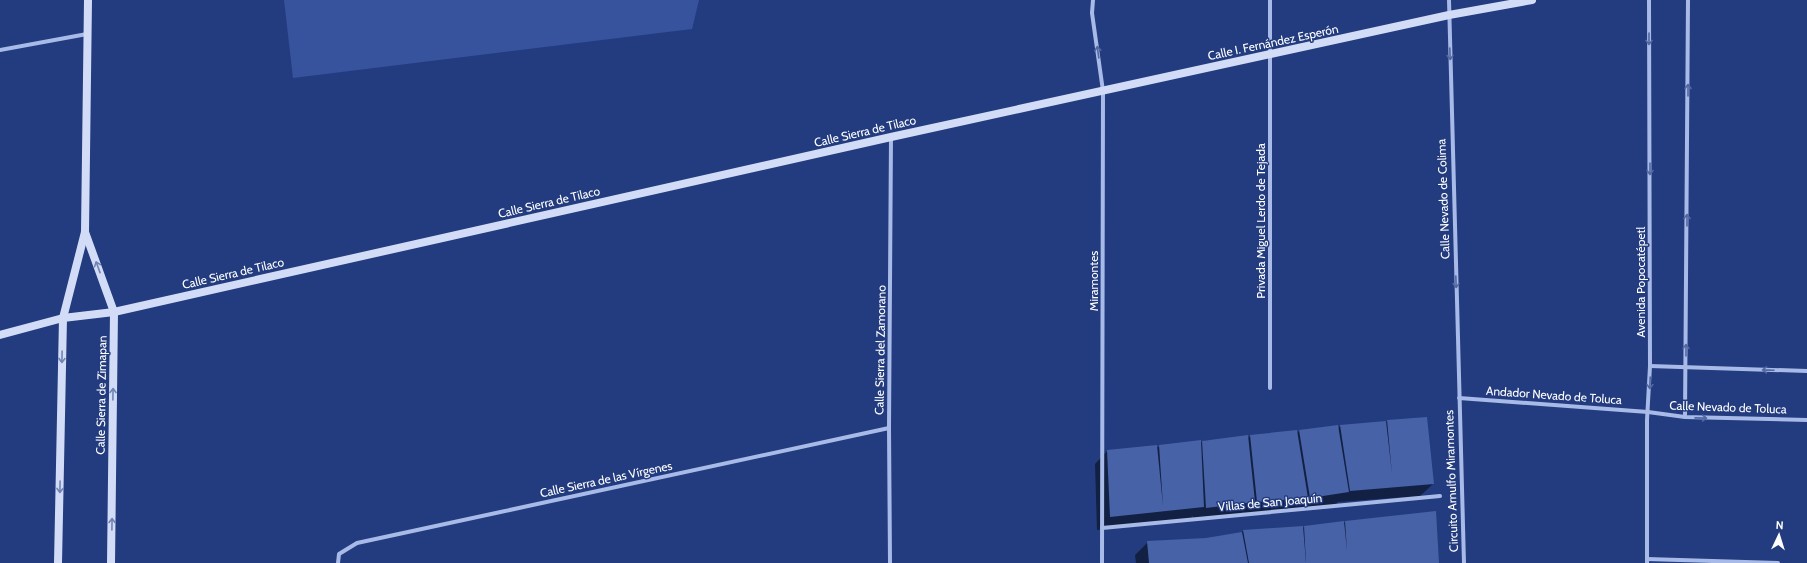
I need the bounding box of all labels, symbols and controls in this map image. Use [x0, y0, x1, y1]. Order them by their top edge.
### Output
street label: Calle I. Fernández Esperón [1206, 21, 1340, 63]
one-way arrow [1645, 32, 1653, 45]
one-way arrow [1094, 46, 1102, 59]
one-way arrow [1446, 47, 1453, 60]
one-way arrow [1684, 84, 1692, 97]
street label: Calle Sierra de Tilaco [813, 112, 918, 150]
street label: Calle Nevado de Colima [1433, 138, 1453, 259]
street label: Privada Miguel Lerdo de Tejada [1253, 143, 1268, 299]
one-way arrow [1646, 162, 1654, 175]
street label: Calle Sierra de Tilaco [497, 183, 602, 221]
one-way arrow [1683, 214, 1691, 227]
street label: Avenida Popocatépetl [1633, 226, 1648, 337]
street label: Miramontes [1086, 251, 1101, 311]
street label: Calle Sierra de Tilaco [181, 254, 286, 292]
one-way arrow [93, 261, 101, 273]
one-way arrow [1452, 275, 1459, 288]
street label: Calle Sierra del Zamorano [871, 285, 889, 415]
street label: Calle Sierra de Zimapan [92, 335, 110, 455]
one-way arrow [1682, 344, 1690, 357]
one-way arrow [58, 350, 66, 363]
one-way arrow [1762, 366, 1775, 374]
one-way arrow [1646, 376, 1653, 389]
street label: Andador Nevado de Toluca [1486, 383, 1623, 407]
one-way arrow [109, 388, 117, 401]
street label: Calle Nevado de Toluca [1669, 397, 1787, 417]
street label: Circuito Arnulfo Miramontes [1441, 410, 1461, 552]
one-way arrow [1694, 414, 1707, 421]
street label: Calle Sierra de las Vírgenes [538, 458, 674, 500]
one-way arrow [56, 480, 64, 493]
street label: Villas de San Joaquín [1217, 490, 1323, 514]
north arrow [1759, 515, 1799, 555]
one-way arrow [108, 518, 115, 531]
text: N [1775, 518, 1784, 532]

